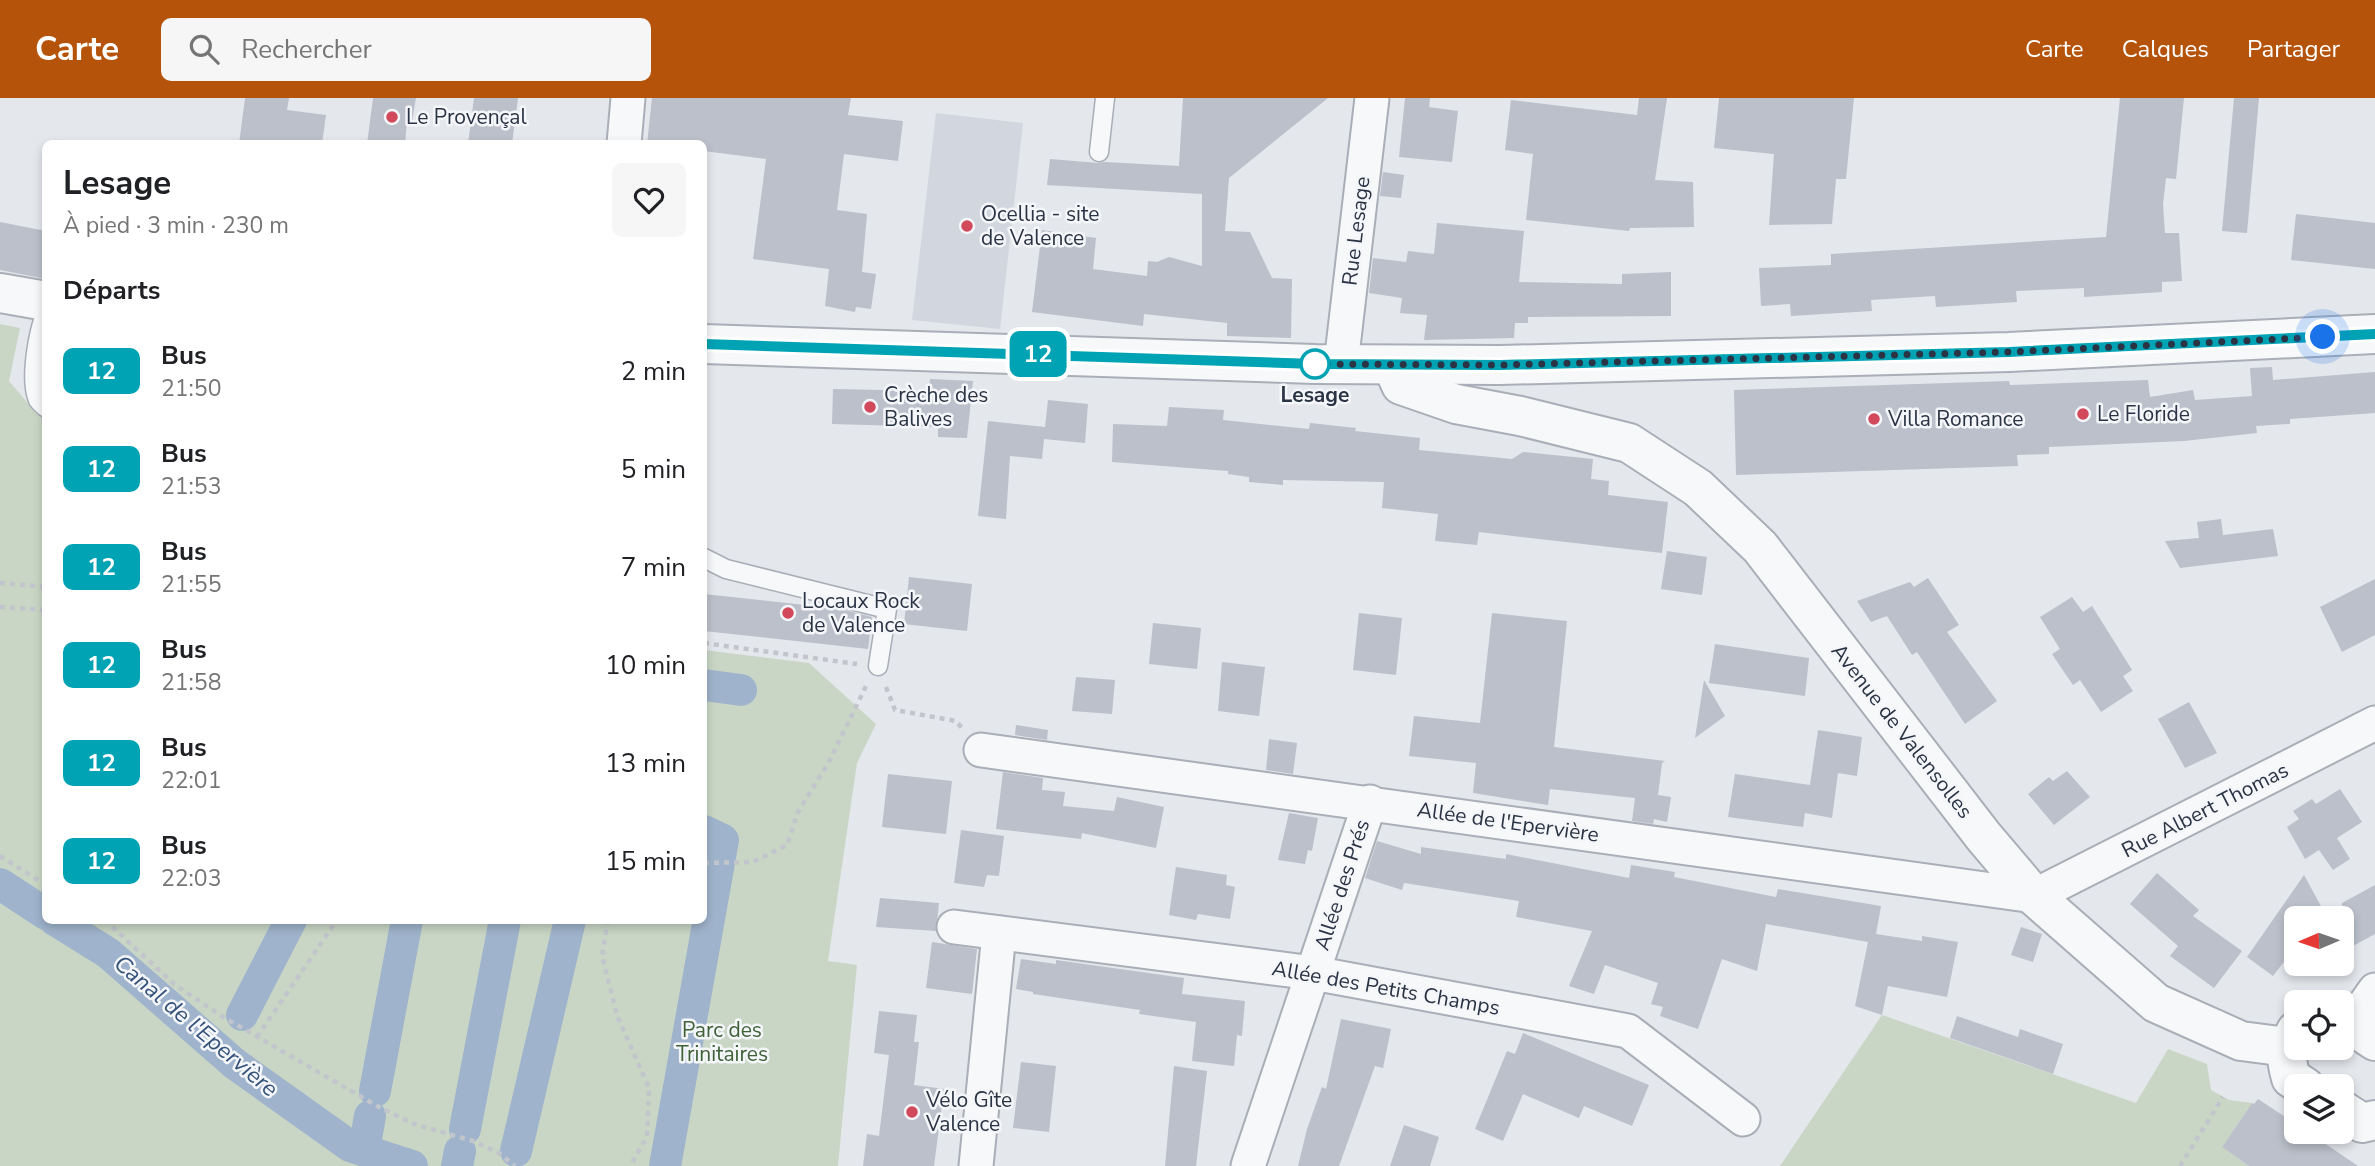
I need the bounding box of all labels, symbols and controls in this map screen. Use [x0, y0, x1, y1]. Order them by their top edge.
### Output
search box [161, 18, 651, 81]
text: Carte [35, 27, 119, 72]
icon: search [185, 30, 223, 68]
text: Rechercher [241, 32, 372, 67]
text: Carte [2025, 33, 2084, 65]
text: Calques [2122, 33, 2209, 65]
text: Partager [2247, 33, 2340, 65]
place label: Le Provençal [406, 103, 527, 131]
marker: Le Provençal [384, 109, 400, 125]
text: Lesage [63, 161, 171, 206]
button: heart [612, 163, 686, 237]
street label: Rue Lesage [1335, 175, 1377, 287]
place label: Ocellia - site de Valence [981, 200, 1099, 252]
text: À pied · 3 min · 230 m [63, 210, 289, 241]
marker: Ocellia - site de Valence [959, 218, 975, 234]
text: Départs [63, 273, 160, 308]
your location [2305, 319, 2340, 354]
line badge: 12 [1006, 331, 1070, 377]
text: Bus [161, 338, 207, 373]
text: 12 [1024, 338, 1052, 370]
marker: Lesage [1300, 349, 1330, 379]
text: 2 min [621, 354, 686, 389]
text: 12 [87, 355, 116, 387]
text: 21:50 [161, 373, 221, 404]
place label: Crèche des Balives [884, 381, 988, 433]
place label: Lesage [1281, 381, 1349, 409]
marker: Crèche des Balives [862, 399, 878, 415]
place label: Le Floride [2097, 400, 2190, 428]
place label: Villa Romance [1887, 405, 2024, 433]
marker: Le Floride [2075, 406, 2091, 422]
marker: Villa Romance [1866, 411, 1882, 427]
text: Bus [161, 436, 207, 471]
text: 5 min [621, 452, 686, 487]
text: 12 [87, 453, 116, 485]
text: 21:53 [161, 471, 221, 502]
text: Bus [161, 534, 207, 569]
text: 7 min [621, 550, 686, 585]
text: 12 [87, 551, 116, 583]
text: 21:55 [161, 569, 221, 600]
place label: Locaux Rock de Valence [802, 587, 920, 639]
marker: Locaux Rock de Valence [780, 605, 796, 621]
text: Bus [161, 632, 207, 667]
street label: Avenue de Valensolles [1825, 638, 1979, 824]
text: 10 min [605, 648, 686, 683]
text: 12 [87, 649, 116, 681]
text: 21:58 [161, 667, 221, 698]
text: Bus [161, 730, 207, 765]
text: 13 min [605, 746, 686, 781]
text: 12 [87, 747, 116, 779]
street label: Rue Albert Thomas [2117, 756, 2293, 864]
text: 22:01 [161, 765, 221, 796]
street label: Allée de l'Epervière [1415, 795, 1601, 849]
street label: Allée des Prés [1308, 816, 1376, 954]
text: Bus [161, 828, 207, 863]
text: 15 min [605, 844, 686, 879]
text: 12 [87, 845, 116, 877]
text: 22:03 [161, 863, 221, 894]
north arrow [2284, 906, 2354, 976]
map controls [2284, 906, 2354, 1144]
water label: Canal de l'Epervière [107, 948, 285, 1104]
street label: Allée des Petits Champs [1270, 954, 1502, 1022]
button: locate [2284, 990, 2354, 1060]
park label: Parc des Trinitaires [676, 1016, 768, 1068]
button: layers [2284, 1074, 2354, 1144]
place label: Vélo Gîte Valence [925, 1086, 1012, 1138]
marker: Vélo Gîte Valence [904, 1104, 920, 1120]

